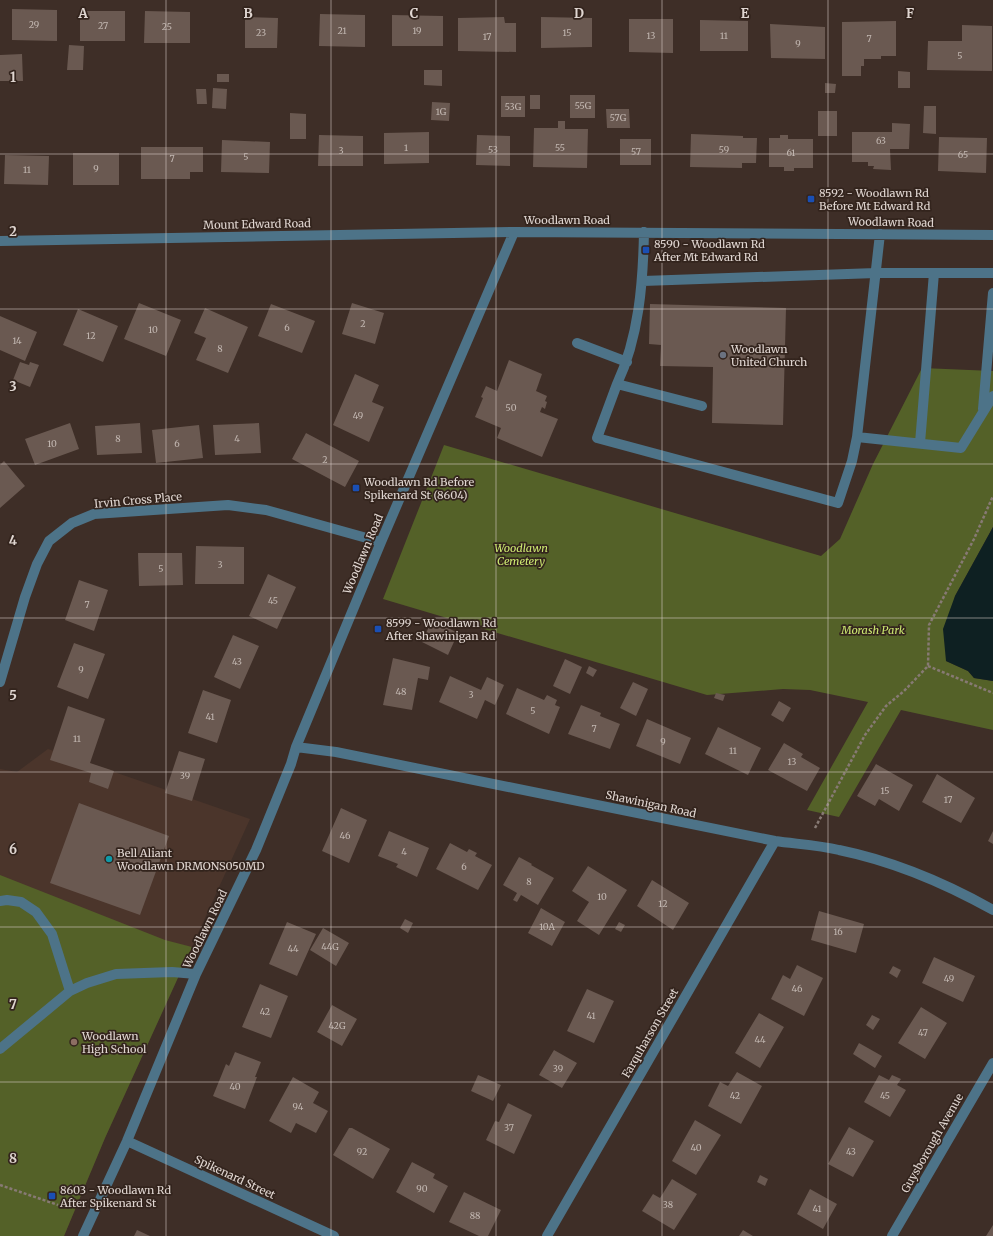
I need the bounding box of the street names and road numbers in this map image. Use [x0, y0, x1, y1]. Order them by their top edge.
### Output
street label: Woodlawn Road [523, 213, 610, 227]
street label: Woodlawn Road [847, 214, 934, 230]
street label: Mount Edward Road [203, 216, 311, 232]
street label: Irvin Cross Place [94, 489, 183, 511]
street label: Woodlawn Road [339, 511, 386, 597]
street label: Shawinigan Road [604, 788, 698, 821]
street label: Woodlawn Road [179, 887, 230, 972]
street label: Farquharson Street [619, 985, 682, 1080]
street label: Guysborough Avenue [898, 1091, 966, 1195]
street label: Spikenard Street [192, 1152, 278, 1202]

